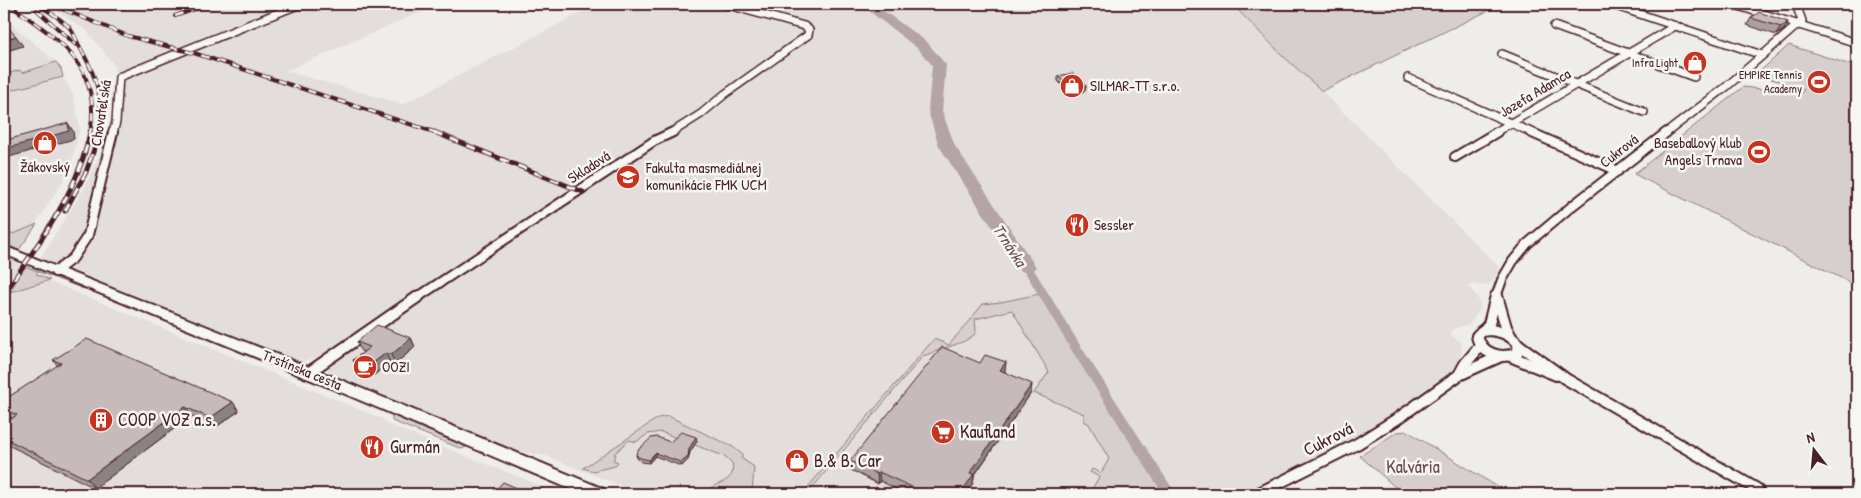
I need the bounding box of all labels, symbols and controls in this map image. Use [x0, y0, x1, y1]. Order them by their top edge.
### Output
shop icon: Infra Light [1682, 50, 1708, 76]
place label: Infra Light [1632, 54, 1679, 71]
street label: Jozefa Adamca [1495, 63, 1574, 122]
place label: EMPIRE Tennis Academy [1739, 66, 1802, 97]
sports icon: EMPIRE Tennis Academy [1806, 69, 1832, 95]
shop icon: SILMAR-TT s.r.o. [1059, 73, 1085, 99]
place label: SILMAR-TT s.r.o. [1090, 75, 1180, 96]
street label: Chovateľská [85, 78, 116, 148]
street label: Cukrová [1595, 129, 1643, 172]
shop icon: Žákovský [32, 130, 58, 156]
place label: Baseballový klub Angels Trnava [1654, 132, 1742, 170]
sports icon: Baseballový klub Angels Trnava [1746, 139, 1772, 165]
street label: Skladová [563, 145, 614, 188]
place label: Žákovský [20, 156, 70, 177]
place label: Fakulta masmediálnej komunikácie FMK UCM [645, 157, 767, 195]
school or university icon: Fakulta masmediálnej komunikácie FMK UCM [615, 164, 641, 190]
restaurant icon: Sessler [1064, 212, 1090, 238]
place label: Sessler [1094, 214, 1134, 235]
water label: Trnávka [988, 220, 1033, 272]
street label: Trstínska cesta [259, 344, 345, 395]
cafe icon: OOZI [352, 354, 378, 380]
place label: OOZI [382, 356, 410, 377]
building icon: COOP VOZ a.s. [88, 407, 114, 433]
place label: COOP VOZ a.s. [118, 407, 216, 432]
street label: Cukrová [1298, 415, 1357, 462]
supermarket icon: Kaufland [930, 419, 956, 445]
place label: Kaufland [960, 419, 1015, 444]
north arrow [1788, 426, 1838, 476]
text: N [1804, 427, 1817, 447]
restaurant icon: Gurmán [359, 434, 385, 460]
place label: Gurmán [390, 434, 440, 459]
shop icon: B.& B. Car [784, 448, 810, 474]
place label: B.& B. Car [814, 448, 882, 473]
park label: Kalvária [1386, 454, 1440, 479]

